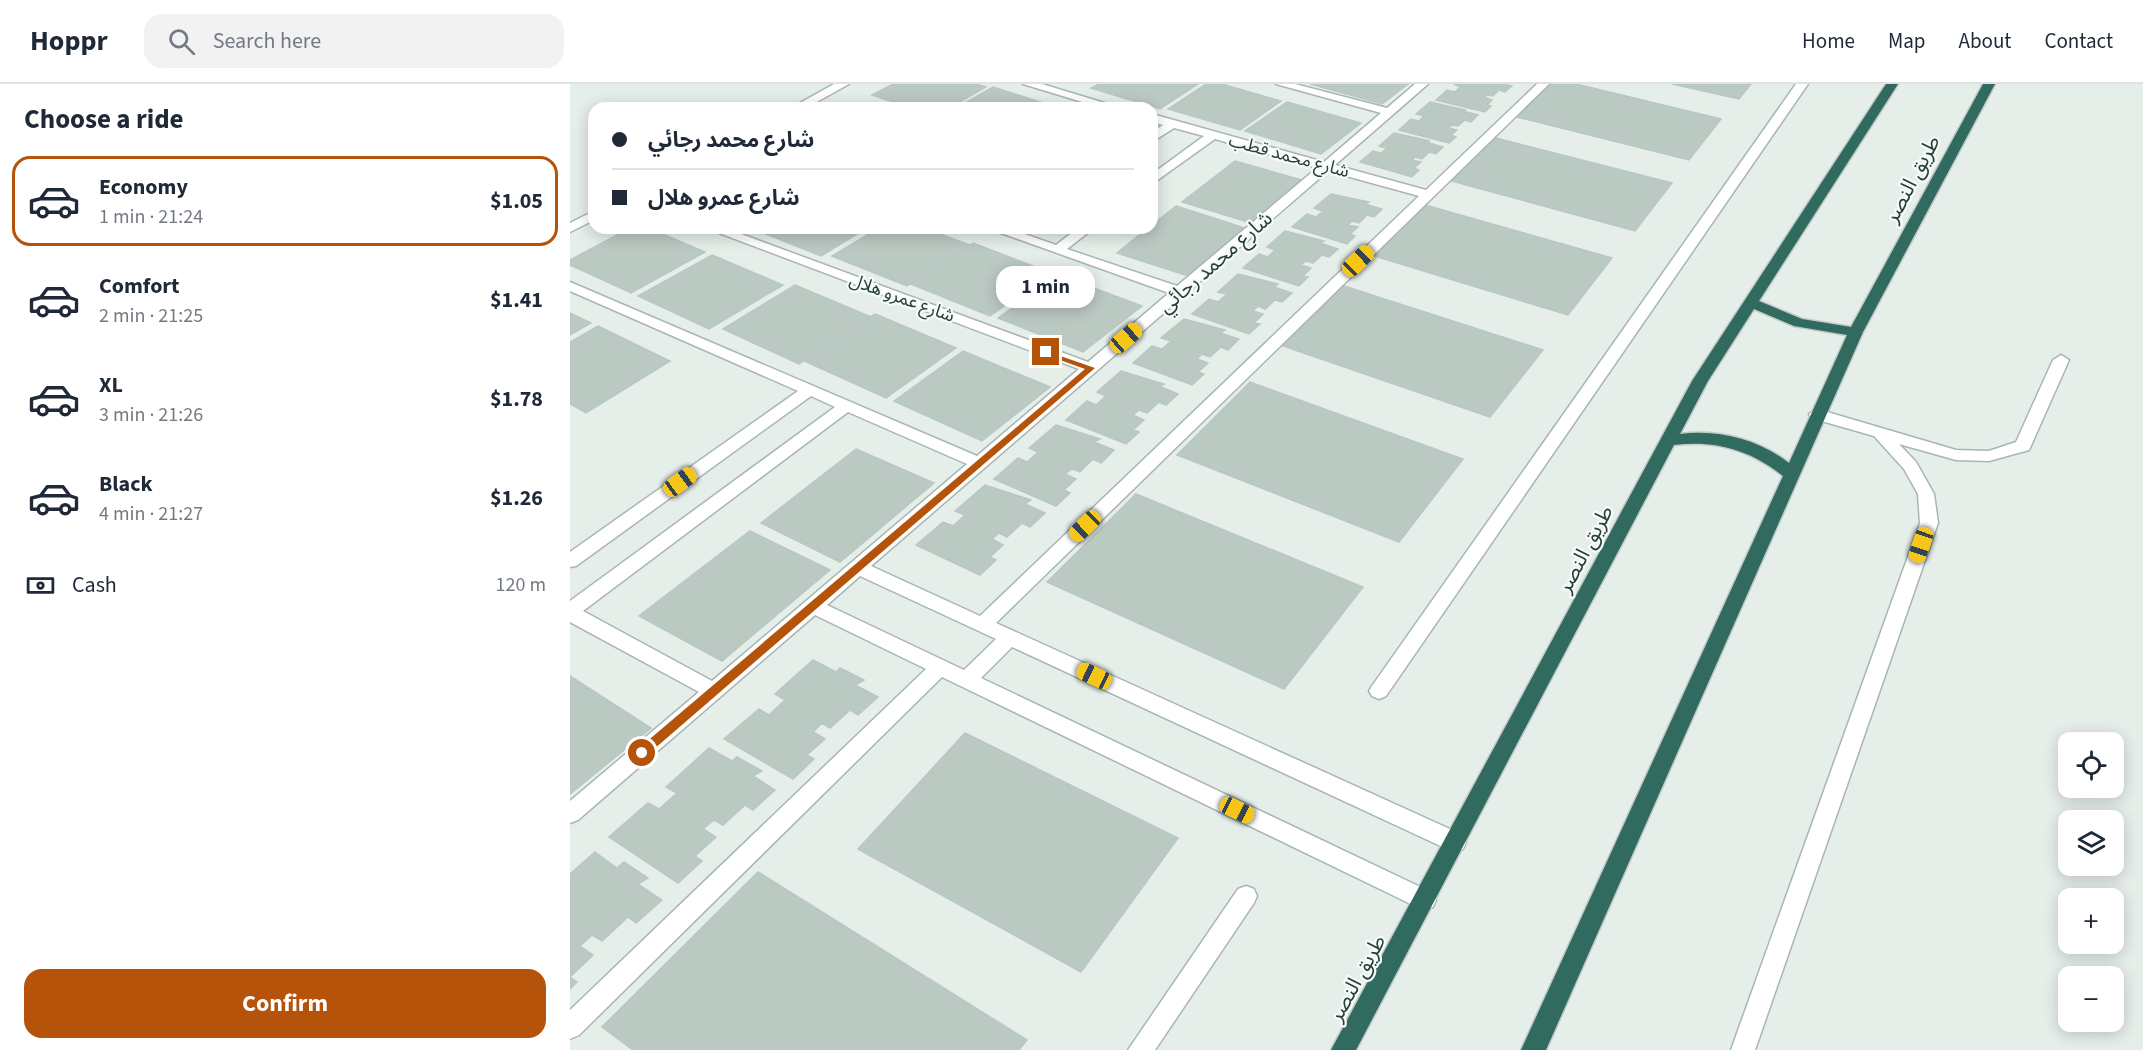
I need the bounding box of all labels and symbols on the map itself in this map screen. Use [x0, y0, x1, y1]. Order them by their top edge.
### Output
street label: شارع محمد قطب [1226, 128, 1352, 185]
street label: طريق النصر [1876, 130, 1948, 229]
street label: شارع محمد رجائي [1151, 204, 1280, 321]
car [1339, 242, 1377, 280]
callout: 1 min [996, 265, 1096, 307]
street label: شارع عمرو هلال [845, 267, 958, 330]
car [1107, 319, 1145, 357]
route end [1032, 338, 1059, 365]
car [660, 464, 700, 500]
street label: طريق النصر [1549, 500, 1621, 599]
car [1066, 507, 1104, 545]
car [1907, 525, 1935, 565]
car [1074, 660, 1114, 692]
route start [628, 739, 655, 766]
car [1217, 794, 1257, 826]
street label: طريق النصر [1320, 929, 1393, 1028]

